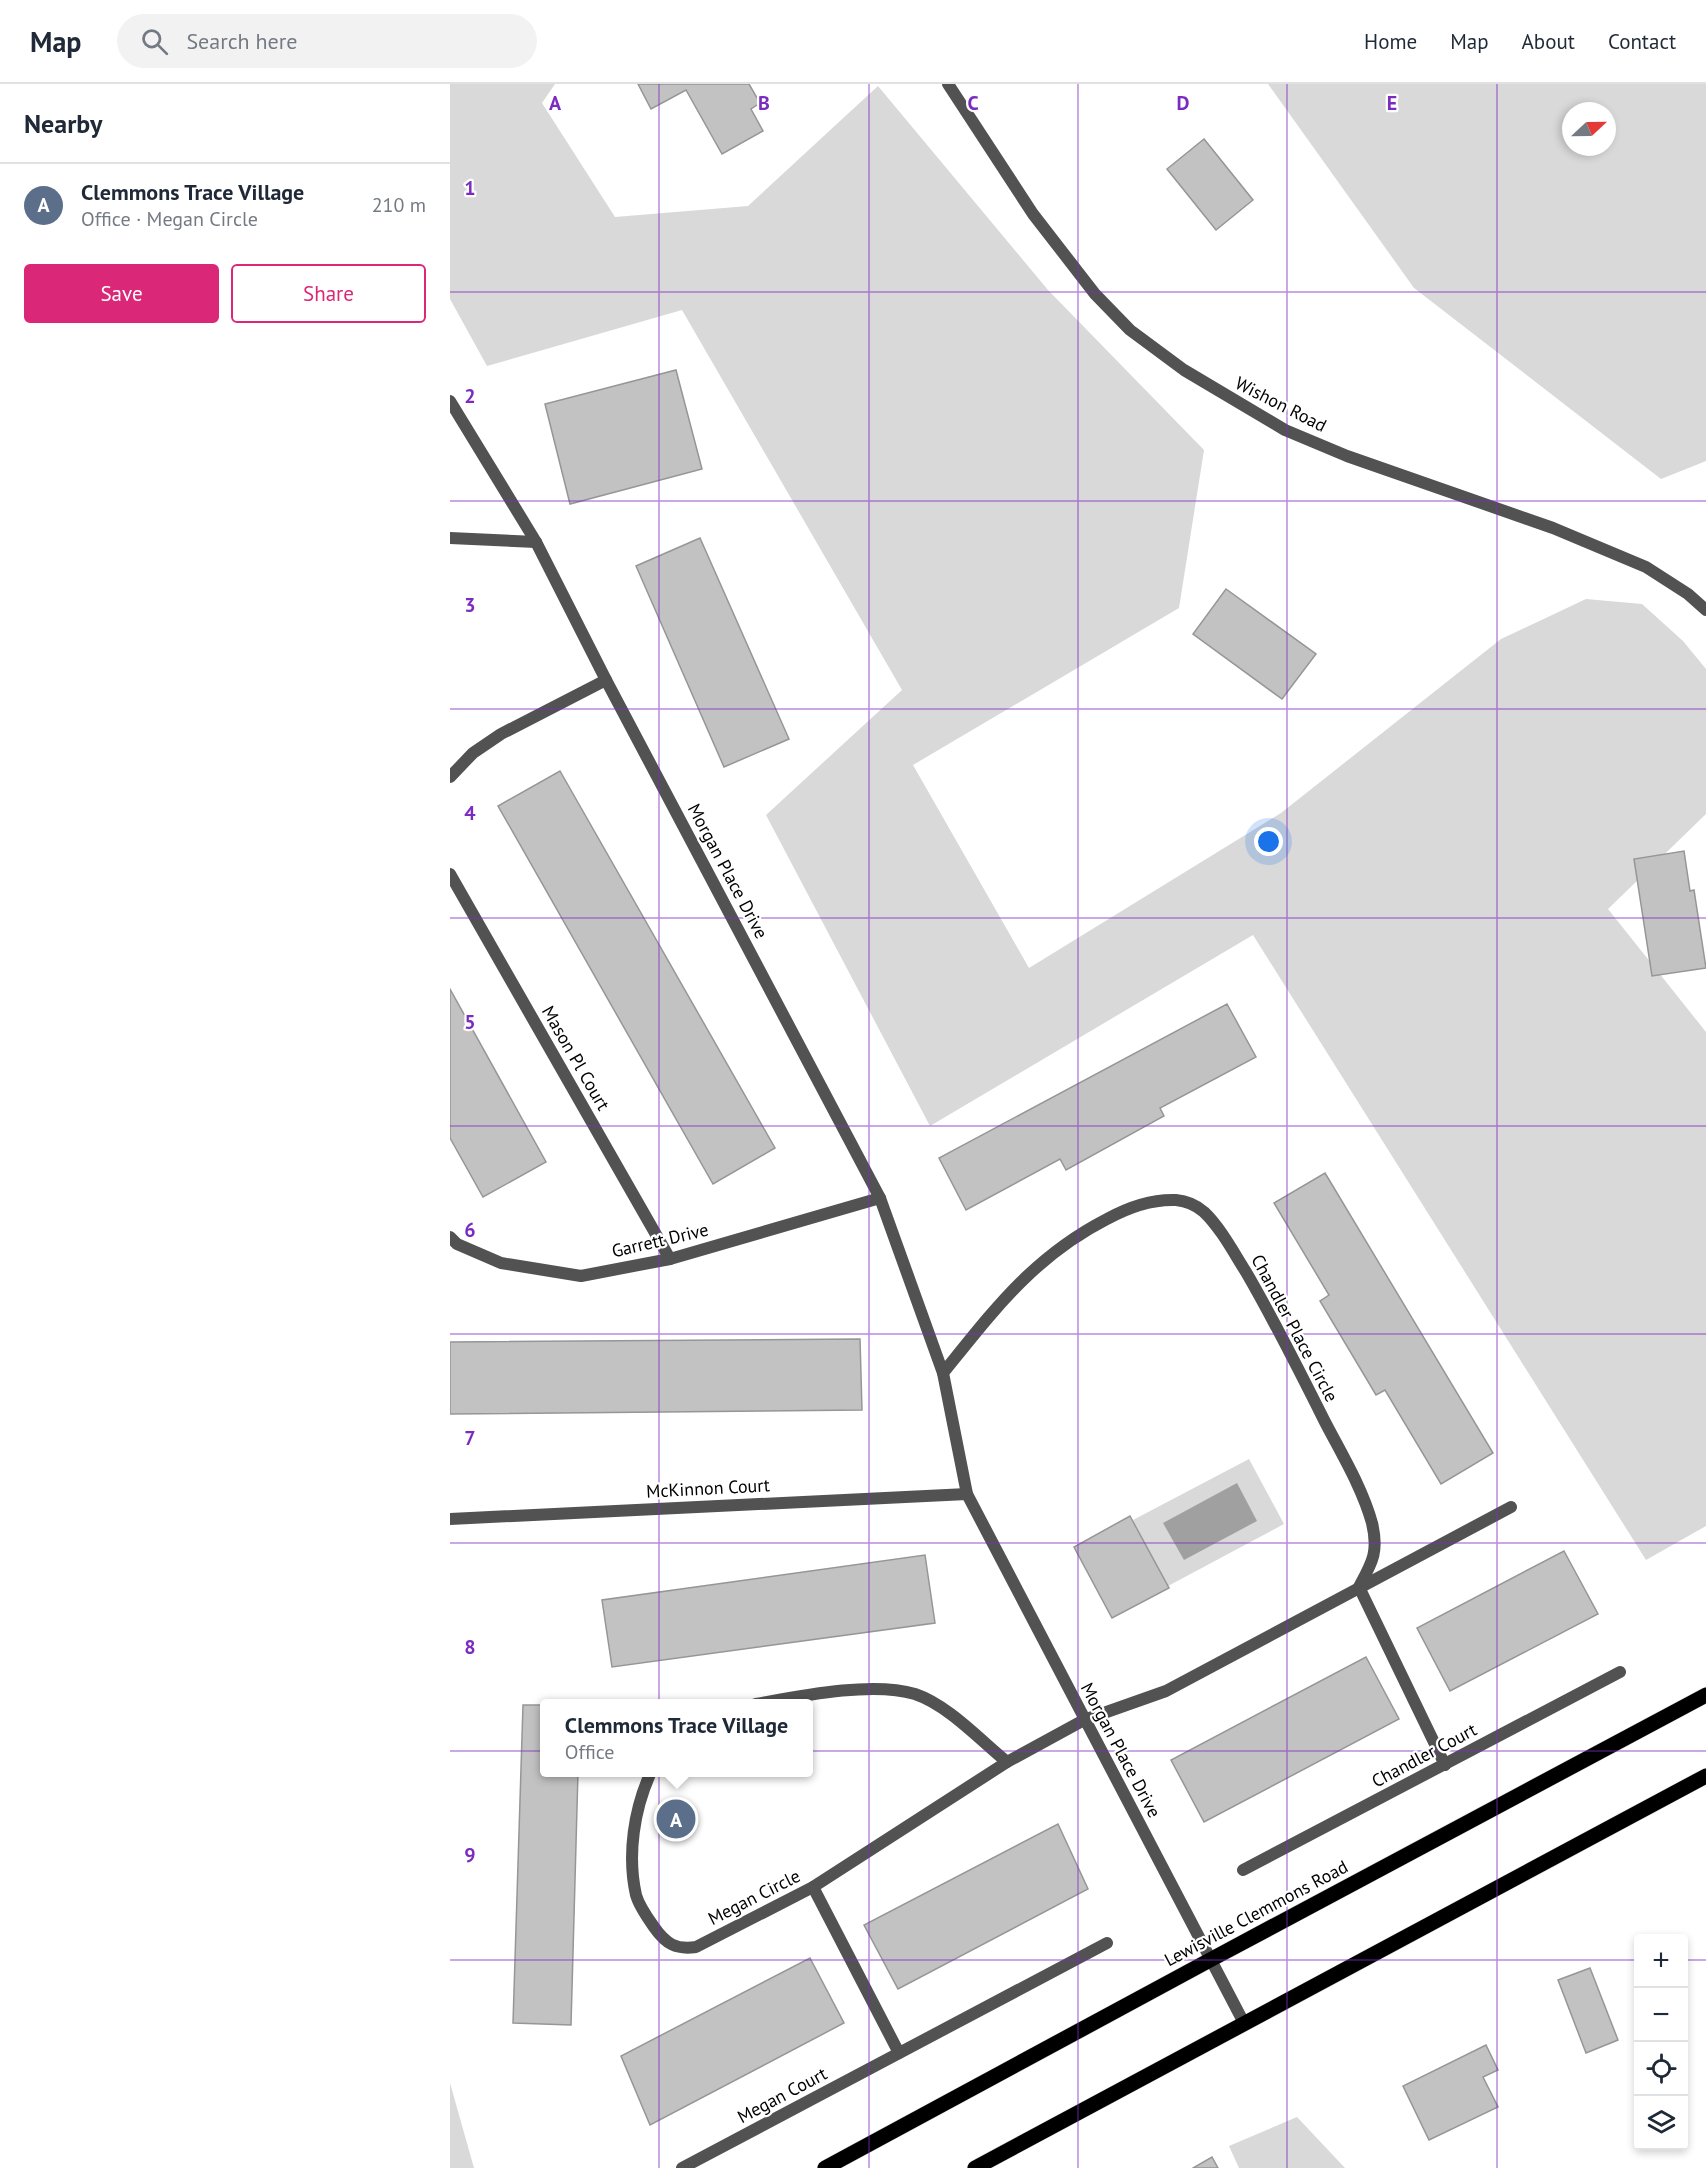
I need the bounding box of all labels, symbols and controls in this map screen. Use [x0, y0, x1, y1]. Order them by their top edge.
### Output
search box [117, 14, 537, 68]
text: Map [30, 23, 81, 60]
icon: search [138, 25, 171, 58]
text: Search here [186, 27, 297, 55]
text: Home [1364, 28, 1417, 55]
text: Map [1450, 28, 1489, 55]
text: About [1522, 28, 1575, 55]
text: Contact [1608, 28, 1676, 55]
text: A [549, 90, 562, 116]
text: B [758, 90, 770, 116]
text: C [967, 90, 979, 116]
text: D [1177, 90, 1190, 116]
text: E [1387, 90, 1397, 116]
north arrow [1562, 102, 1616, 156]
text: Nearby [24, 107, 102, 140]
text: 1 [464, 175, 476, 201]
text: Clemmons Trace Village [81, 178, 304, 206]
text: A [37, 192, 50, 218]
text: 210 m [372, 192, 426, 218]
text: Office · Megan Circle [81, 206, 258, 232]
button: Save [24, 264, 219, 323]
button: Share [231, 264, 426, 323]
street label: Wishon Road [1231, 371, 1331, 437]
text: 2 [464, 383, 476, 409]
text: 3 [464, 592, 476, 618]
text: 4 [464, 800, 476, 826]
street label: Morgan Place Drive [683, 800, 773, 942]
your location [1254, 827, 1283, 856]
street label: Mason Pl Court [537, 1002, 615, 1114]
text: 5 [464, 1009, 476, 1035]
text: 6 [464, 1217, 476, 1243]
street label: Garrett Drive [609, 1218, 711, 1262]
street label: Chandler Place Circle [1246, 1250, 1344, 1406]
text: 7 [464, 1425, 476, 1451]
street label: McKinnon Court [646, 1473, 770, 1503]
text: 8 [464, 1634, 476, 1660]
street label: Morgan Place Drive [1076, 1679, 1166, 1821]
popup [540, 1699, 813, 1777]
text: Clemmons Trace Village [565, 1711, 788, 1739]
street label: Chandler Court [1368, 1718, 1480, 1792]
text: Office [565, 1739, 614, 1765]
pin: A [656, 1796, 696, 1842]
text: 9 [464, 1842, 476, 1868]
street label: Lewisville Clemmons Road [1160, 1855, 1352, 1971]
street label: Megan Circle [704, 1864, 804, 1930]
map controls [1634, 1934, 1688, 2150]
button: + [1634, 1934, 1688, 1988]
button: − [1634, 1988, 1688, 2042]
button: locate [1634, 2042, 1688, 2096]
street label: Megan Court [733, 2062, 831, 2128]
button: layers [1634, 2096, 1688, 2150]

